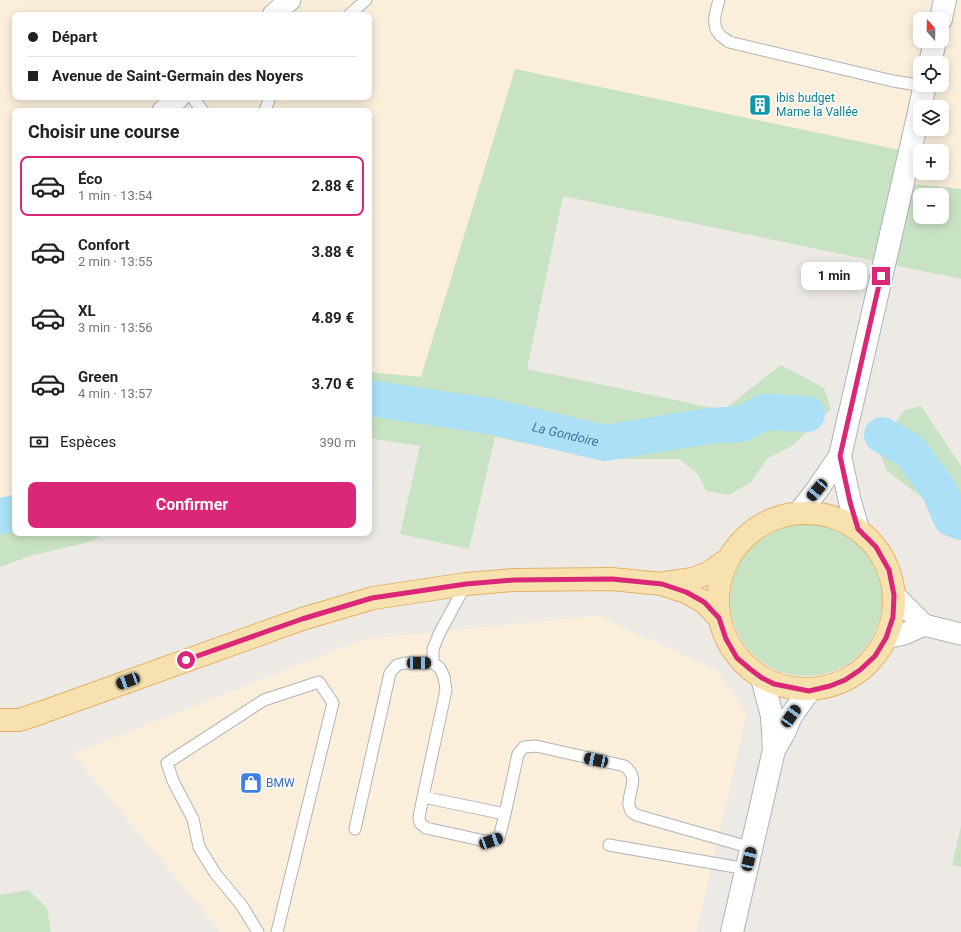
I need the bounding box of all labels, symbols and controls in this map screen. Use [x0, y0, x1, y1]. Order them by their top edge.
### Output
north arrow [913, 12, 949, 48]
map controls [913, 12, 949, 224]
text: Départ [52, 28, 97, 46]
button: locate [913, 56, 949, 92]
text: Avenue de Saint-Germain des Noyers [52, 67, 303, 85]
place label: ibis budget Marne la Vallée [776, 91, 858, 119]
building icon: ibis budget Marne la Vallée [747, 92, 773, 118]
button: layers [913, 100, 949, 136]
text: Choisir une course [28, 121, 179, 142]
button: + [913, 144, 949, 180]
icon: car [30, 168, 66, 204]
text: Éco [78, 170, 103, 188]
text: 2.88 € [311, 177, 354, 195]
text: 1 min · 13:54 [78, 188, 153, 203]
button: − [913, 188, 949, 224]
icon: car [30, 234, 66, 270]
text: Confort [78, 236, 129, 254]
text: 3.88 € [311, 243, 354, 261]
text: 2 min · 13:55 [78, 254, 153, 269]
callout: 1 min [801, 262, 867, 290]
route end [872, 267, 890, 285]
text: 1 min [818, 268, 850, 283]
icon: car [30, 300, 66, 336]
text: XL [78, 302, 96, 320]
text: 4.89 € [311, 309, 354, 327]
text: 3 min · 13:56 [78, 320, 153, 335]
icon: car [30, 366, 66, 402]
text: Green [78, 368, 118, 386]
text: 3.70 € [311, 375, 354, 393]
text: 4 min · 13:57 [78, 386, 153, 401]
water label: La Gondoire [531, 419, 601, 449]
icon: cash [28, 431, 50, 453]
text: Espèces [60, 433, 116, 451]
text: 390 m [319, 435, 356, 450]
car [805, 477, 829, 503]
button: Confirmer [28, 482, 356, 528]
route start [177, 651, 195, 669]
car [407, 657, 431, 669]
car [115, 671, 141, 691]
car [779, 703, 803, 729]
car [583, 752, 609, 768]
shop icon: BMW [238, 770, 264, 796]
place label: BMW [266, 776, 295, 790]
car [478, 831, 504, 851]
car [740, 846, 758, 872]

